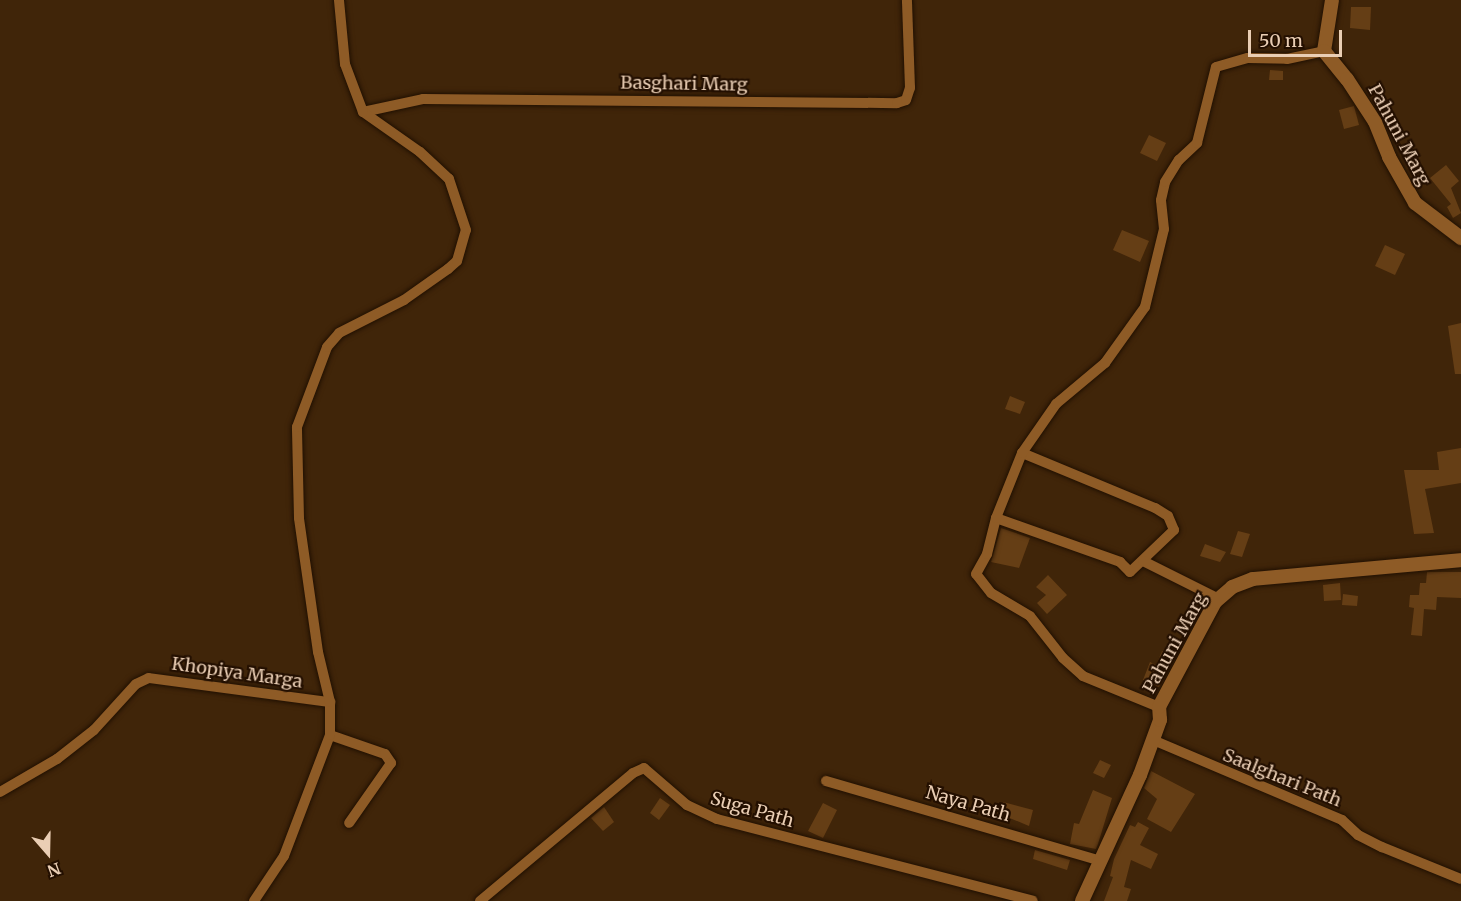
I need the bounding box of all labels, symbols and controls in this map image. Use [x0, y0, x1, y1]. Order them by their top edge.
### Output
scale bar [1251, 18, 1346, 56]
text: 50 m [1259, 29, 1303, 52]
street label: Basghari Marg [620, 72, 748, 96]
street label: Pahuni Marg [1363, 81, 1435, 189]
street label: Pahuni Marg [1138, 589, 1212, 697]
street label: Khopiya Marga [170, 653, 304, 693]
street label: Saalghari Path [1219, 744, 1345, 812]
street label: Naya Path [923, 782, 1013, 826]
street label: Suga Path [708, 788, 796, 832]
north arrow [18, 823, 78, 883]
text: N [45, 858, 64, 881]

